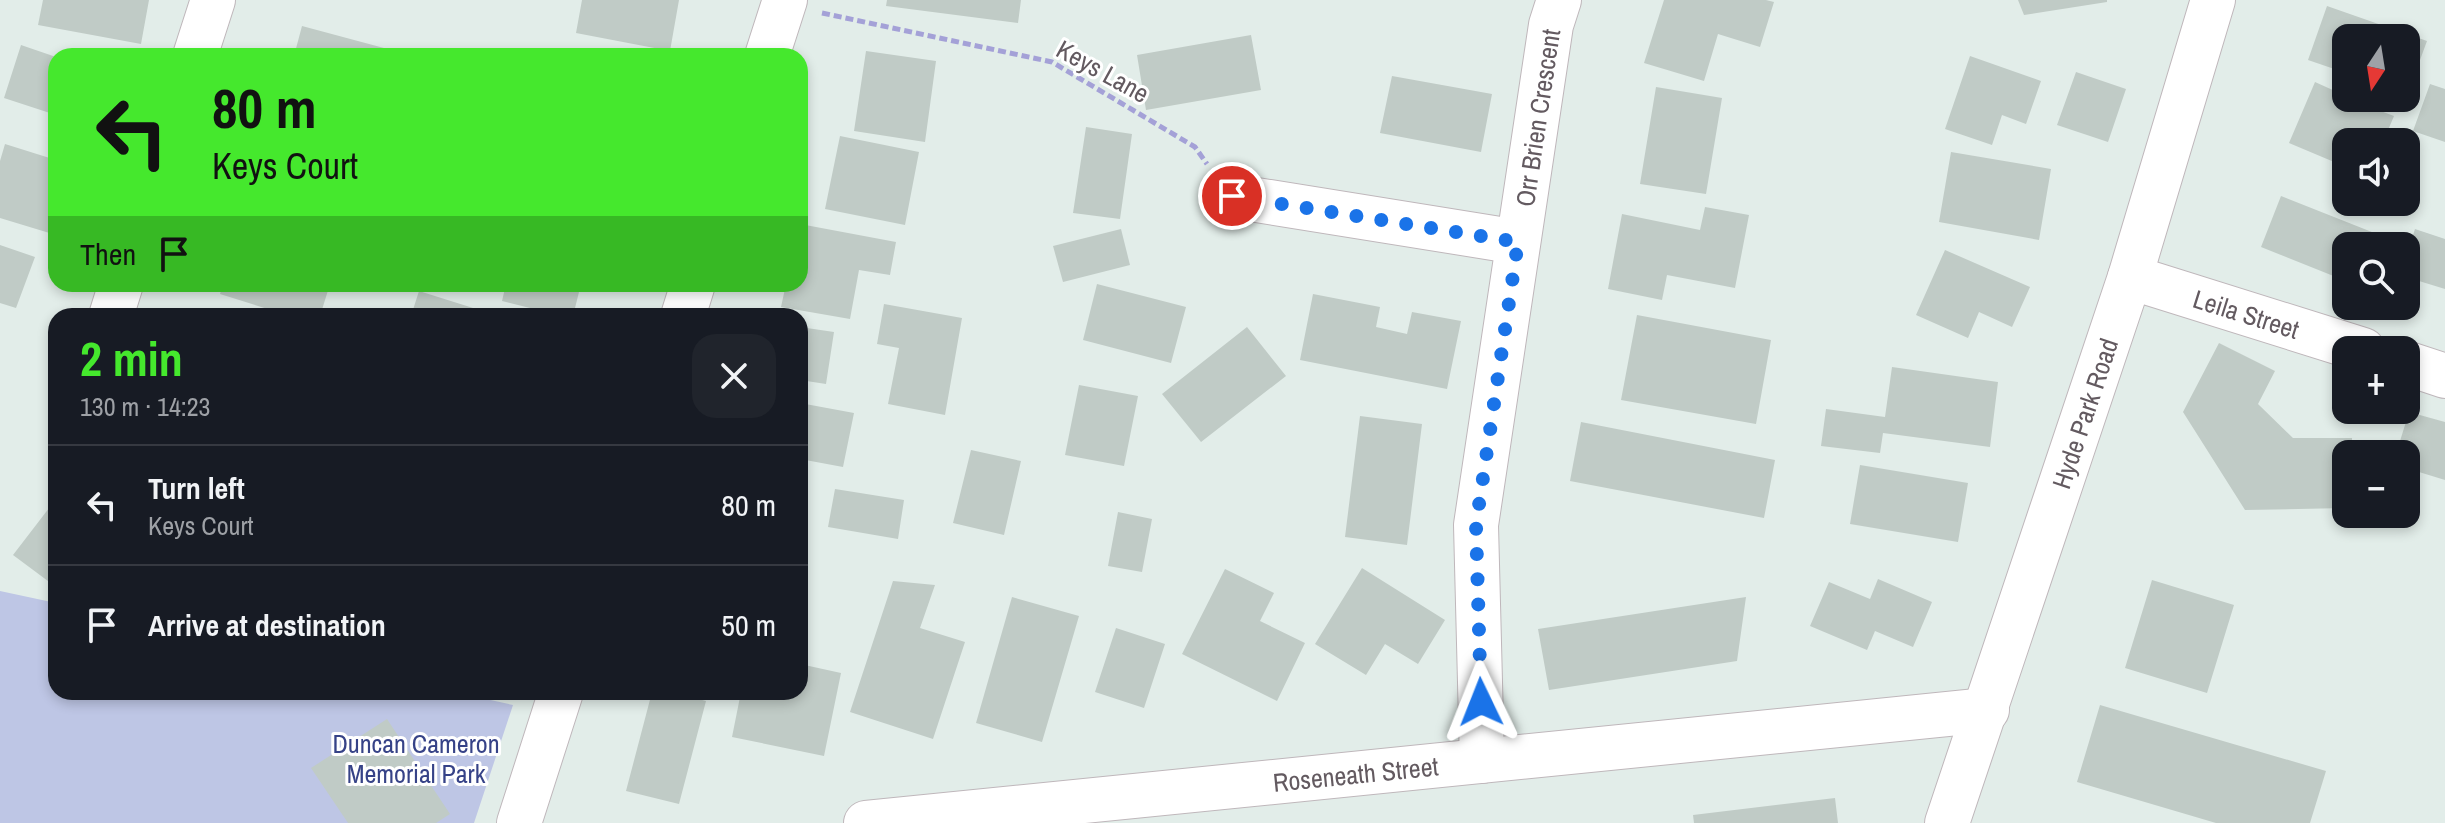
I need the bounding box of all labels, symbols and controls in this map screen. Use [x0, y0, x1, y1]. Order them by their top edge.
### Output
north arrow [2332, 24, 2420, 112]
map controls [2332, 24, 2420, 528]
street label: Orr Brien Crescent [1507, 26, 1568, 209]
street label: Keys Lane [1050, 31, 1156, 111]
text: 80 m [212, 70, 317, 145]
icon: left [80, 80, 184, 184]
button: sound [2332, 128, 2420, 216]
text: Keys Court [212, 142, 358, 190]
pin [1198, 162, 1266, 230]
icon: arrive [1210, 174, 1254, 218]
icon: arrive [152, 232, 196, 276]
button: search [2332, 232, 2420, 320]
text: Then [80, 234, 136, 274]
street label: Leila Street [2189, 280, 2304, 347]
text: 2 min [80, 326, 183, 391]
button: close [692, 334, 776, 418]
street label: Hyde Park Road [2043, 334, 2126, 493]
button: + [2332, 336, 2420, 424]
text: 130 m · 14:23 [80, 389, 210, 424]
button: − [2332, 440, 2420, 528]
text: Turn left [148, 468, 245, 508]
icon: left [80, 483, 124, 527]
text: 80 m [721, 485, 776, 525]
text: Keys Court [148, 508, 253, 543]
icon: arrive [80, 603, 124, 647]
text: Arrive at destination [148, 605, 386, 645]
text: 50 m [721, 605, 776, 645]
position arrow [1439, 660, 1523, 744]
park label: Duncan Cameron Memorial Park [332, 726, 500, 791]
street label: Roseneath Street [1271, 748, 1440, 799]

